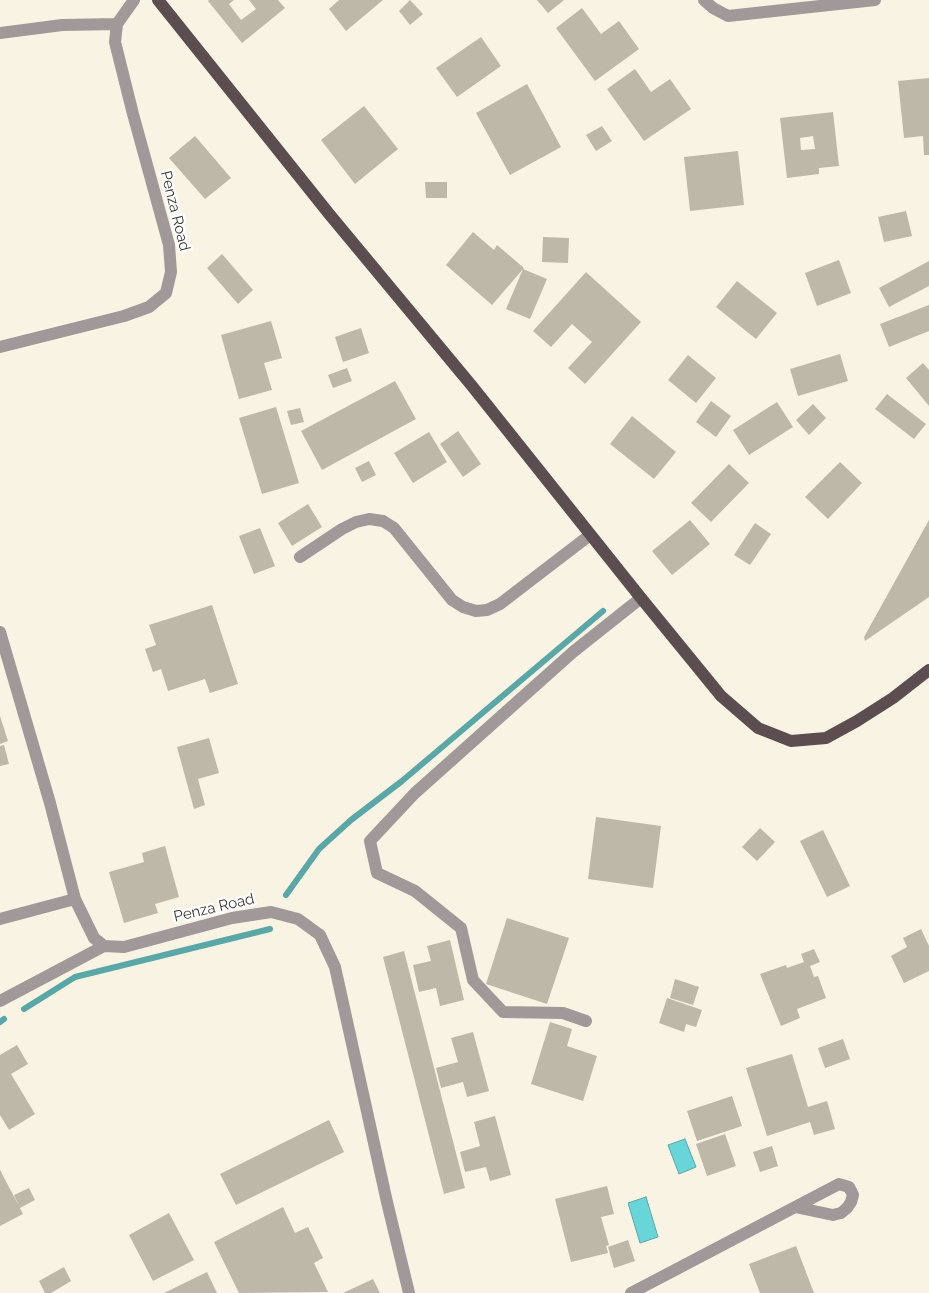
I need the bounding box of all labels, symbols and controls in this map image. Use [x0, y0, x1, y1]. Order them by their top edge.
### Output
street label: Penza Road [156, 169, 194, 253]
street label: Penza Road [172, 890, 256, 926]

